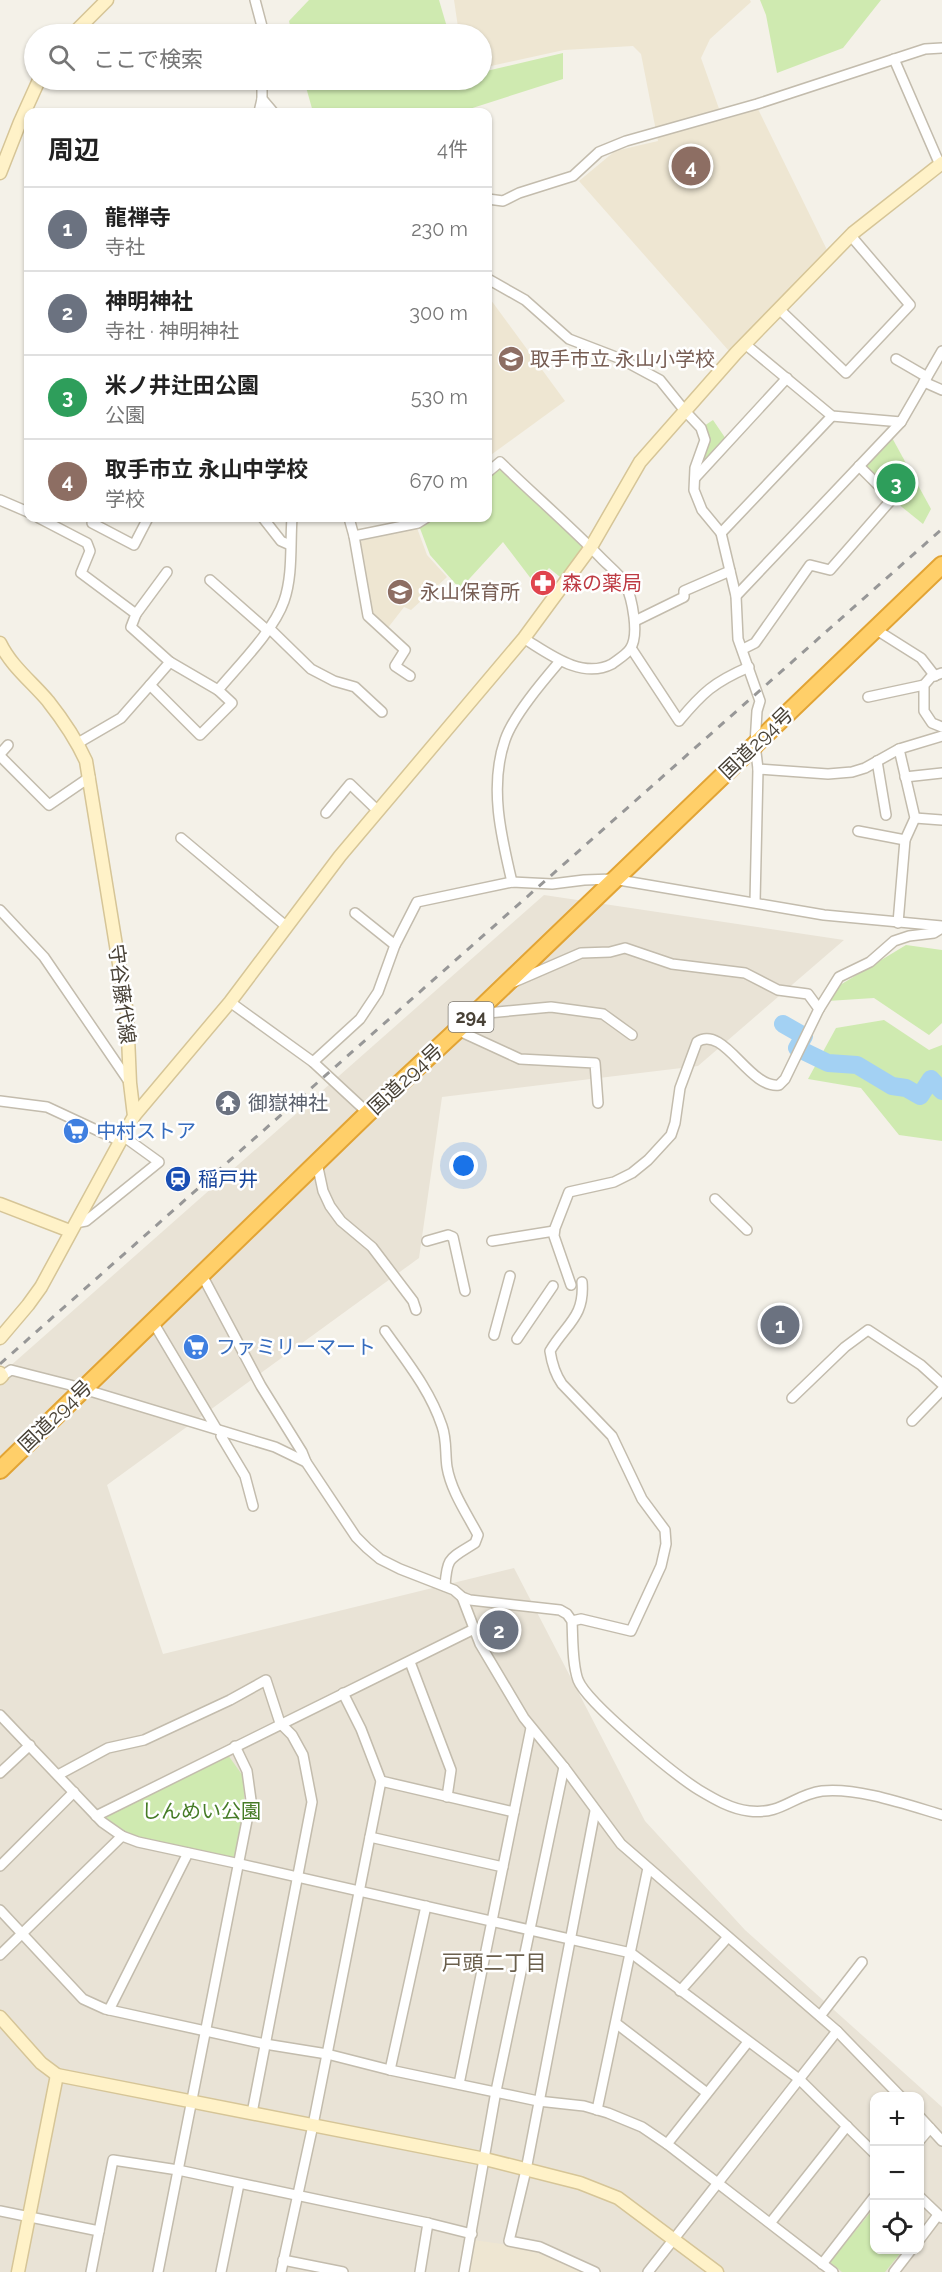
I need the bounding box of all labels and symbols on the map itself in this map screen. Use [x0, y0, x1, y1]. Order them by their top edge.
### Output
pin: 4 [672, 144, 710, 188]
school or university icon: 取手市立 永山小学校 [496, 344, 526, 374]
place label: 取手市立 永山小学校 [530, 347, 715, 371]
pin: 3 [876, 460, 916, 506]
pharmacy icon: 森の薬局 [528, 568, 558, 598]
place label: 森の薬局 [562, 571, 642, 595]
school or university icon: 永山保育所 [385, 577, 415, 607]
place label: 永山保育所 [420, 580, 520, 604]
street label: 国道294号 [714, 702, 798, 784]
street label: 守谷藤代線 [104, 943, 140, 1045]
road number: 294 [448, 1002, 494, 1032]
street label: 国道294号 [363, 1038, 447, 1120]
temple icon: 御嶽神社 [213, 1088, 243, 1118]
place label: 御嶽神社 [248, 1091, 328, 1115]
supermarket icon: 中村ストア [61, 1116, 91, 1146]
place label: 中村ストア [96, 1119, 196, 1143]
your location [449, 1151, 478, 1180]
station icon: 稲戸井 [163, 1164, 193, 1194]
place label: 稲戸井 [198, 1167, 258, 1191]
pin: 1 [760, 1302, 800, 1348]
supermarket icon: ファミリーマート [181, 1332, 211, 1362]
place label: ファミリーマート [216, 1335, 376, 1359]
street label: 国道294号 [13, 1375, 97, 1457]
pin: 2 [480, 1608, 518, 1652]
park label: しんめい公園 [141, 1799, 261, 1823]
district label: 戸頭二丁目 [442, 1950, 547, 1975]

